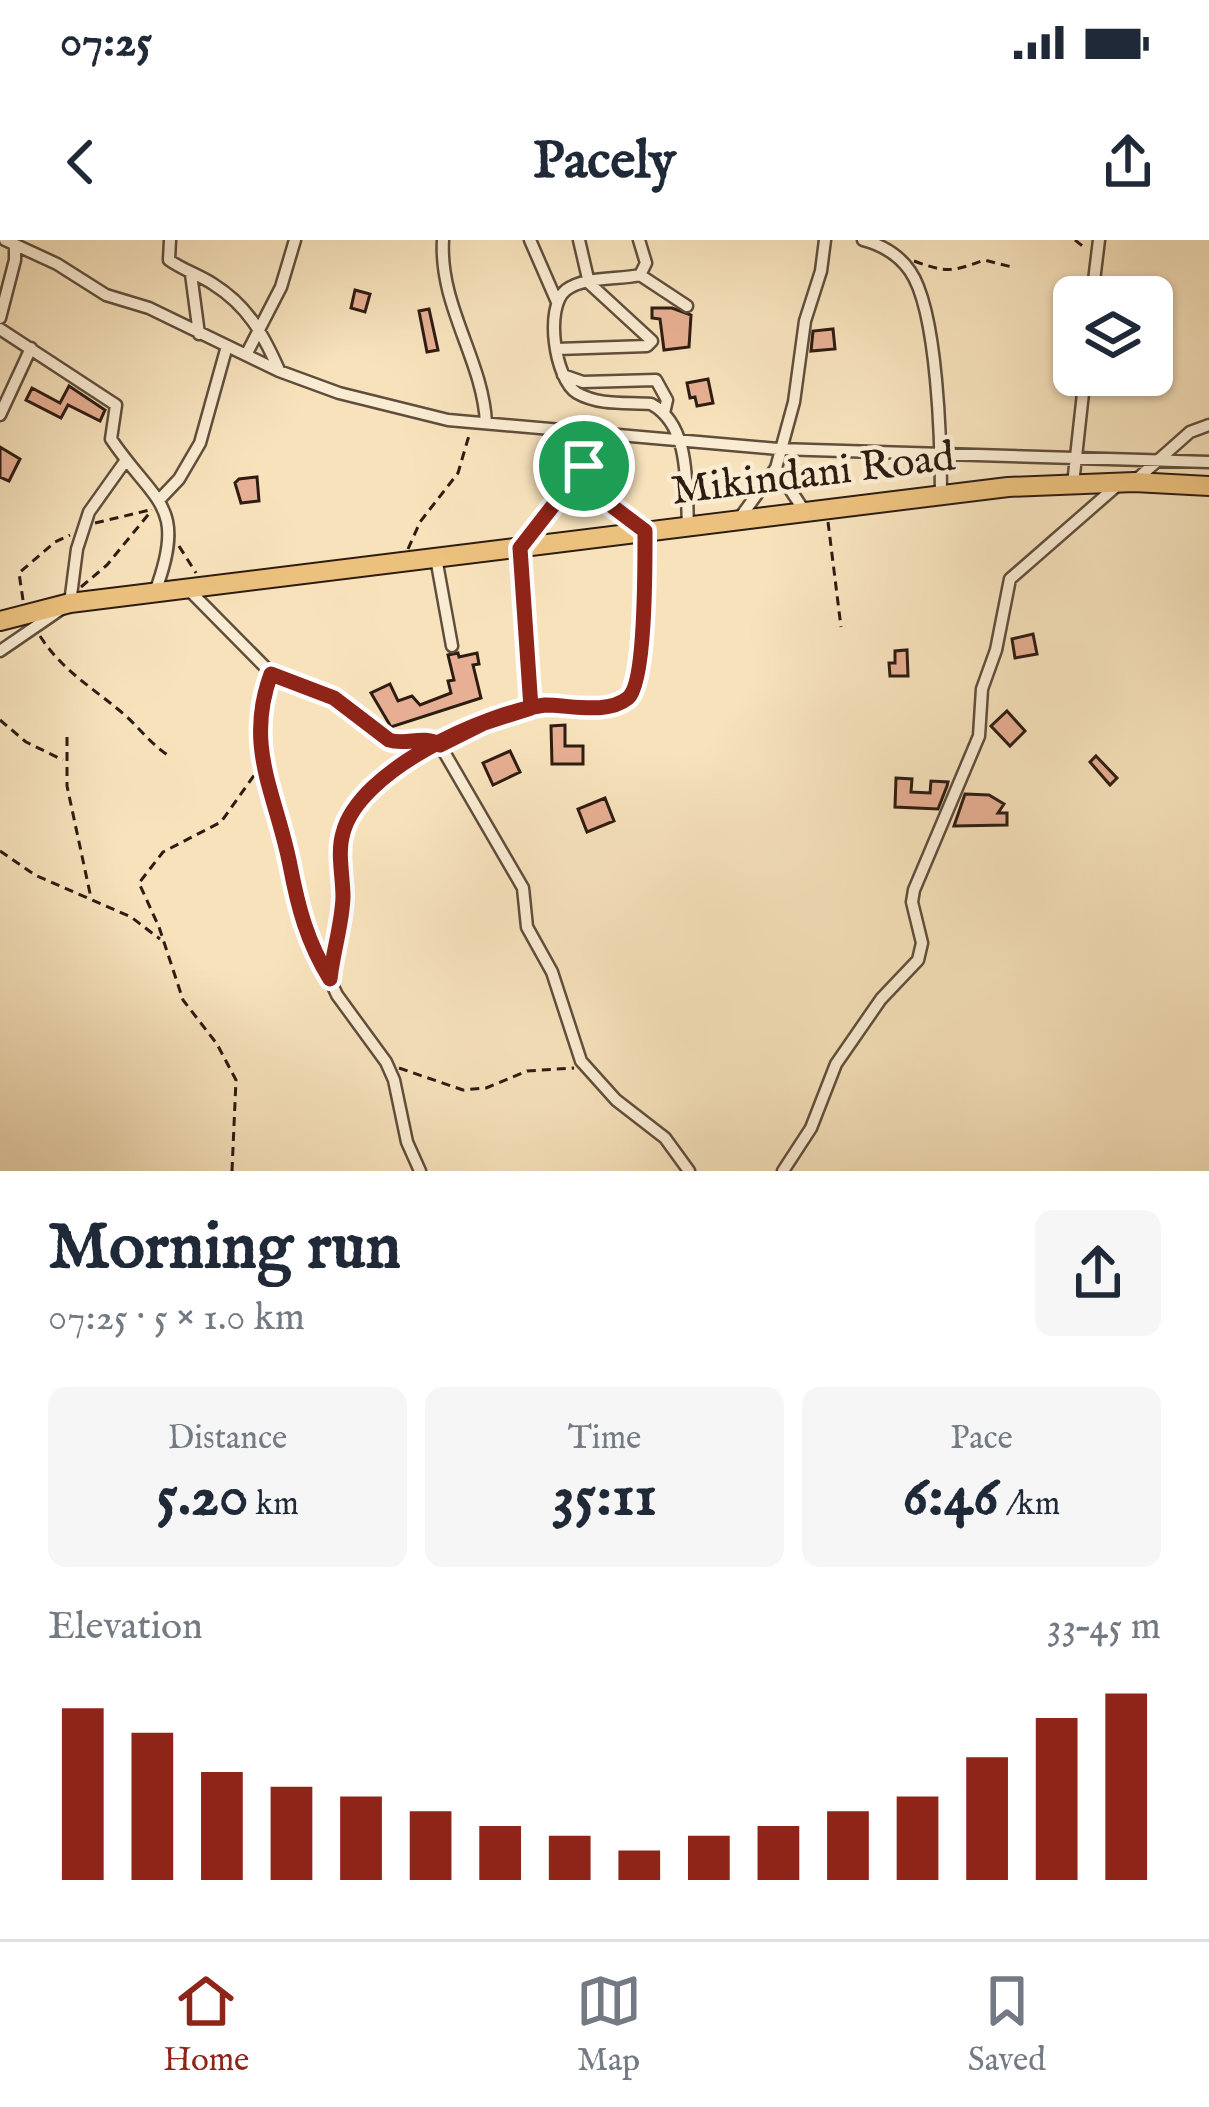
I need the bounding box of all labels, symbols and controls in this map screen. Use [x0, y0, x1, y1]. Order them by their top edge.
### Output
text: 07:25 [60, 14, 152, 71]
text: Pacely [533, 128, 676, 197]
icon: back [48, 129, 114, 195]
icon: share [1095, 129, 1161, 195]
map controls [1053, 276, 1173, 396]
button: layers [1053, 276, 1173, 396]
pin [533, 415, 635, 517]
street label: Mikindani Road [668, 431, 958, 519]
icon: arrive [551, 433, 617, 499]
text: Morning run [48, 1207, 401, 1291]
button: share [1035, 1210, 1161, 1336]
text: 07:25 · 5 × 1.0 km [48, 1294, 305, 1343]
text: Distance [168, 1418, 287, 1460]
text: Time [568, 1418, 641, 1460]
text: Pace [950, 1418, 1013, 1460]
text: 5.20 [156, 1460, 248, 1536]
text: 35:11 [552, 1460, 657, 1536]
text: 6:46 [903, 1460, 999, 1536]
text: km [248, 1484, 299, 1526]
text: /km [999, 1484, 1060, 1526]
text: Elevation [48, 1603, 203, 1652]
text: 33–45 m [1047, 1603, 1161, 1652]
tab: Home [163, 1968, 249, 2082]
tab: Map [576, 1968, 642, 2082]
tab: Saved [968, 1968, 1046, 2082]

